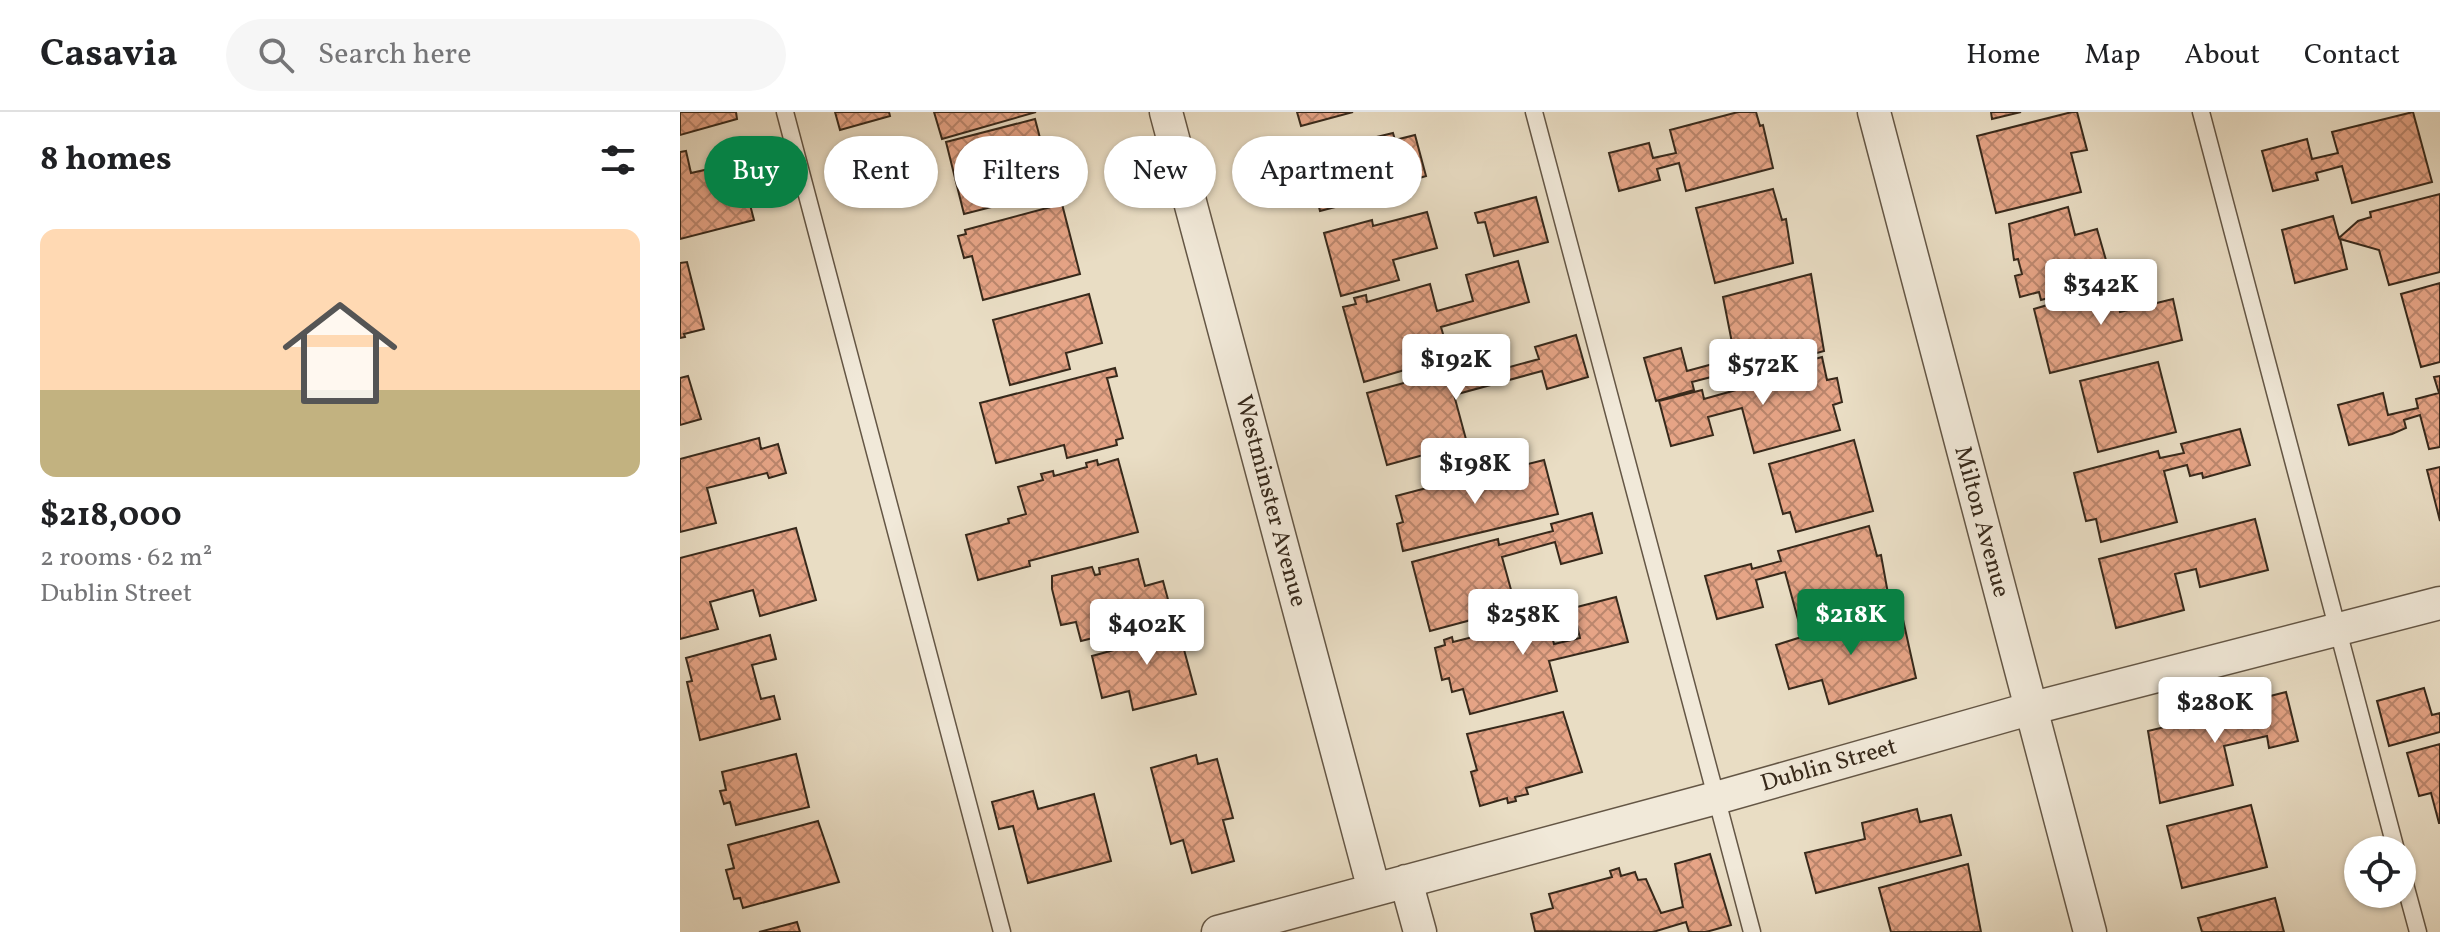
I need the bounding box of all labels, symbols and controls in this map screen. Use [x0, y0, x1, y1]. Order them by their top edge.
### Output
search box [226, 19, 786, 91]
text: Casavia [40, 29, 178, 82]
icon: search [254, 33, 298, 77]
text: Search here [318, 34, 471, 76]
text: Home [1966, 36, 2040, 75]
text: Map [2084, 36, 2140, 75]
text: About [2184, 36, 2260, 75]
text: Contact [2304, 36, 2400, 75]
chip: Buy [704, 136, 808, 208]
chip: Rent [824, 136, 938, 208]
chip: Filters [954, 136, 1088, 208]
chip: New [1104, 136, 1216, 208]
chip: Apartment [1232, 136, 1422, 208]
text: 8 homes [40, 137, 172, 184]
icon: filters [596, 138, 640, 182]
pin: $342K [2045, 259, 2157, 327]
text: $342K [2063, 267, 2139, 303]
icon: home [268, 281, 412, 425]
pin: $192K [1400, 334, 1512, 402]
pin: $572K [1707, 339, 1819, 407]
text: $192K [1420, 342, 1492, 378]
text: $572K [1727, 347, 1799, 383]
street label: Westminster Avenue [1225, 391, 1315, 611]
pin: $198K [1419, 438, 1531, 506]
street label: Milton Avenue [1944, 443, 2018, 601]
text: $198K [1439, 446, 1511, 482]
text: $218,000 [40, 493, 182, 540]
text: 2 rooms · 62 m² [40, 540, 212, 576]
text: Dublin Street [40, 576, 192, 612]
pin: $258K [1467, 589, 1579, 657]
pin: $218K [1795, 589, 1907, 657]
text: $258K [1486, 597, 1560, 633]
text: $218K [1815, 597, 1887, 633]
pin: $402K [1091, 599, 1203, 667]
text: $402K [1108, 607, 1186, 643]
pin: $280K [2159, 677, 2271, 745]
text: $280K [2176, 685, 2254, 721]
street label: Dublin Street [1757, 730, 1901, 802]
map controls [2344, 836, 2416, 908]
button: locate [2344, 836, 2416, 908]

